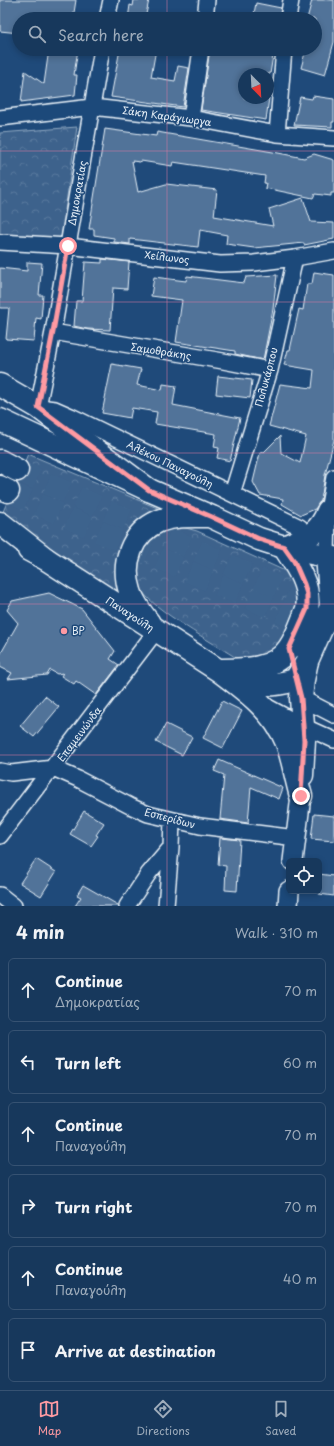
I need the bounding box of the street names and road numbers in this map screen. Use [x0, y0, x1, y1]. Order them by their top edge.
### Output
street label: Σάκη Καράγιωργα [121, 102, 213, 130]
street label: Δημοκρατίας [63, 159, 90, 226]
street label: Χείλωνος [144, 246, 190, 267]
street label: Σαμοθράκης [130, 338, 192, 363]
street label: Πολυκάρπου [250, 345, 281, 408]
street label: Αλέκου Παναγούλη [124, 436, 216, 491]
street label: Παναγούλη [103, 592, 157, 635]
street label: Επαμεινώνδα [53, 703, 105, 764]
street label: Εσπερίδων [143, 804, 197, 832]

